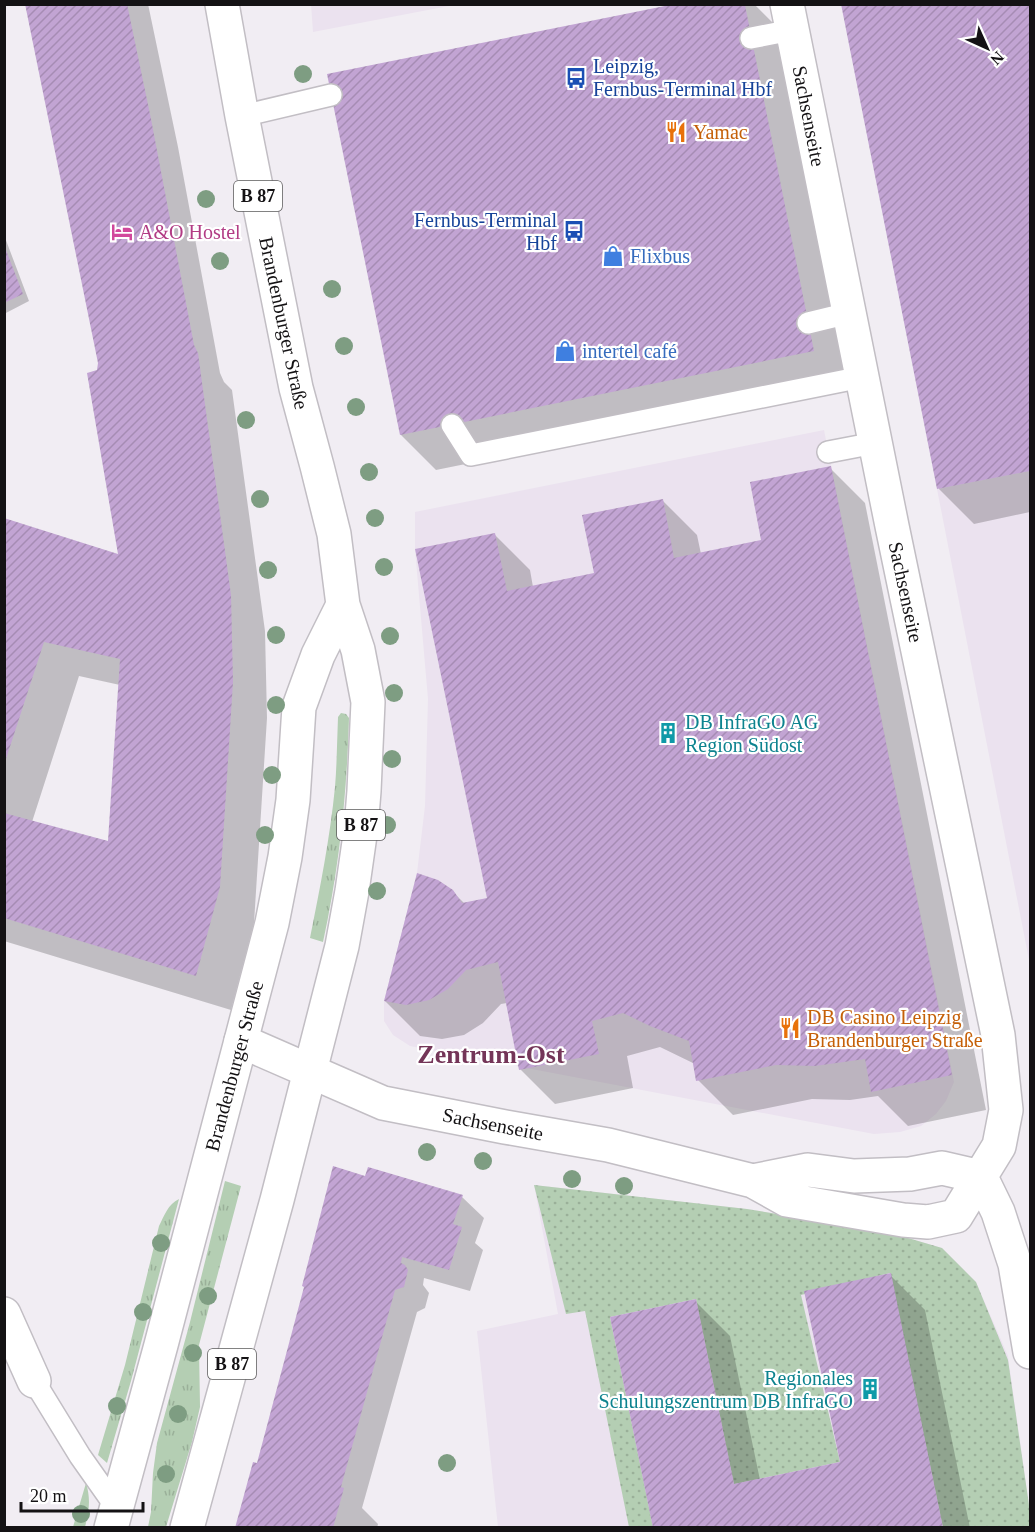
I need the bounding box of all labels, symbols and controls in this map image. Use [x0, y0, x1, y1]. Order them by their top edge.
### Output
north arrow [957, 18, 1017, 78]
text: N [987, 48, 1007, 69]
place label: Leipzig, Fernbus-Terminal Hbf [593, 55, 772, 100]
street label: Sachsenseite [788, 64, 830, 168]
bus stop icon: Leipzig, Fernbus-Terminal Hbf [564, 66, 588, 90]
restaurant icon: Yamac [664, 120, 688, 144]
place label: Yamac [693, 121, 748, 143]
road number: B 87 [234, 181, 282, 211]
place label: Fernbus-Terminal Hbf [414, 209, 557, 254]
bus stop icon: Fernbus-Terminal Hbf [562, 219, 586, 243]
hotel icon: A&O Hostel [110, 220, 134, 244]
place label: A&O Hostel [139, 221, 241, 243]
street label: Brandenburger Straße [254, 235, 313, 412]
shop icon: Flixbus [601, 244, 625, 268]
place label: Flixbus [630, 245, 690, 267]
shop icon: intertel café [553, 339, 577, 363]
place label: intertel café [582, 340, 677, 362]
street label: Sachsenseite [885, 540, 927, 644]
place label: DB InfraGO AG Region Südost [685, 711, 818, 757]
building icon: DB InfraGO AG Region Südost [656, 721, 680, 745]
road number: B 87 [337, 810, 385, 840]
street label: Brandenburger Straße [201, 978, 268, 1154]
place label: DB Casino Leipzig Brandenburger Straße [807, 1006, 983, 1052]
restaurant icon: DB Casino Leipzig Brandenburger Straße [778, 1016, 802, 1040]
district label: Zentrum-Ost [417, 1040, 565, 1069]
street label: Sachsenseite [441, 1103, 545, 1145]
road number: B 87 [208, 1349, 256, 1379]
place label: Regionales Schulungszentrum DB InfraGO [599, 1367, 853, 1413]
building icon: Regionales Schulungszentrum DB InfraGO [858, 1377, 882, 1401]
scale bar [21, 1475, 142, 1513]
text: 20 m [30, 1486, 67, 1506]

